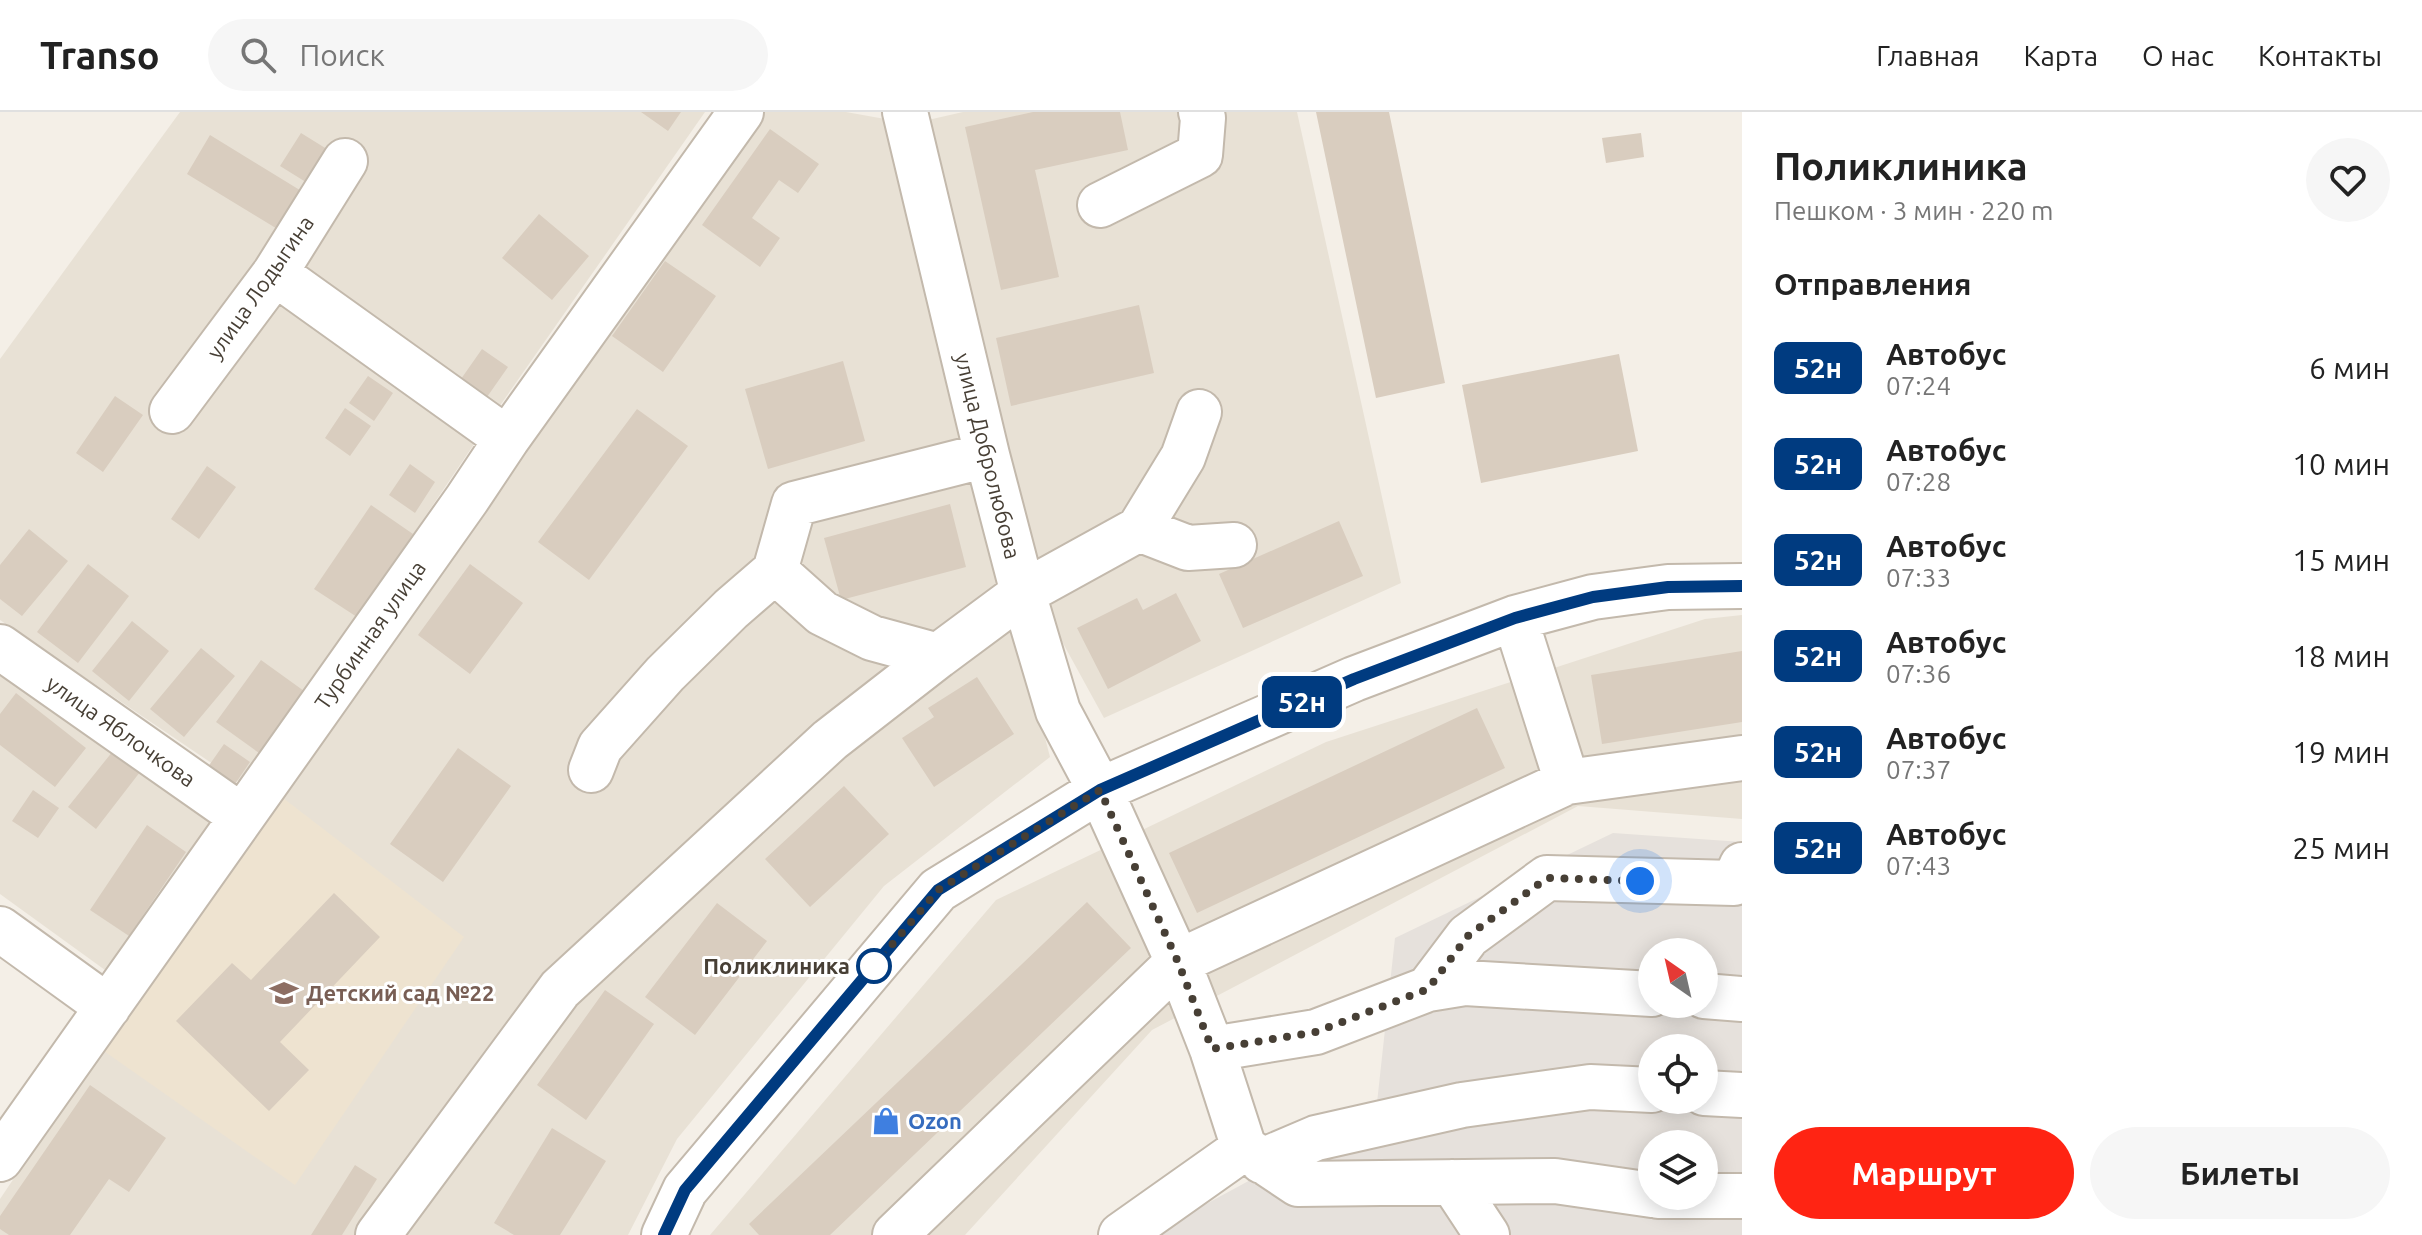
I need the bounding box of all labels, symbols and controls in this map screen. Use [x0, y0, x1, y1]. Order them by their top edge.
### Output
search box [208, 19, 768, 91]
icon: search [236, 33, 280, 77]
text: Transo [40, 34, 160, 76]
text: Поиск [300, 38, 385, 72]
text: Главная [1876, 40, 1979, 71]
text: Карта [2023, 40, 2098, 71]
text: О нас [2142, 40, 2214, 71]
text: Контакты [2258, 40, 2382, 71]
button: heart [2306, 138, 2390, 222]
text: Поликлиника [1774, 145, 2028, 187]
text: Пешком · 3 мин · 220 m [1774, 196, 2053, 225]
street label: улица Лодыгина [201, 210, 318, 363]
text: Отправления [1774, 267, 1971, 301]
text: Автобус [1886, 337, 2006, 371]
street label: улица Добролюбова [951, 350, 1026, 562]
text: 6 мин [2309, 351, 2390, 385]
text: 52н [1794, 352, 1842, 383]
text: 07:24 [1886, 371, 1951, 400]
text: Автобус [1886, 433, 2006, 467]
text: 10 мин [2292, 447, 2390, 481]
text: 52н [1794, 448, 1842, 479]
text: 07:28 [1886, 467, 1951, 496]
text: Автобус [1886, 529, 2006, 563]
text: 15 мин [2292, 543, 2390, 577]
text: 52н [1794, 544, 1842, 575]
street label: Турбинная улица [309, 556, 430, 714]
text: 07:33 [1886, 563, 1951, 592]
text: Автобус [1886, 625, 2006, 659]
text: 18 мин [2292, 639, 2390, 673]
text: 52н [1794, 640, 1842, 671]
text: 07:36 [1886, 659, 1951, 688]
street label: улица Яблочкова [42, 670, 201, 791]
line badge: 52н [1256, 676, 1348, 728]
text: 52н [1278, 686, 1326, 717]
text: Автобус [1886, 721, 2006, 755]
text: 19 мин [2292, 735, 2390, 769]
text: 52н [1794, 736, 1842, 767]
text: 07:37 [1886, 755, 1951, 784]
text: Автобус [1886, 817, 2006, 851]
text: 25 мин [2292, 831, 2390, 865]
text: 52н [1794, 832, 1842, 863]
text: 07:43 [1886, 851, 1951, 880]
your location [1620, 861, 1660, 901]
north arrow [1638, 938, 1718, 1018]
map controls [1638, 938, 1718, 1210]
marker: Поликлиника [857, 949, 891, 983]
place label: Поликлиника [703, 953, 850, 978]
school or university icon: Детский сад №22 [269, 978, 299, 1008]
place label: Детский сад №22 [306, 980, 494, 1005]
button: locate [1638, 1034, 1718, 1114]
shop icon: Ozon [871, 1106, 901, 1136]
place label: Ozon [908, 1108, 962, 1133]
button: Маршрут [1774, 1127, 2074, 1219]
button: Билеты [2090, 1127, 2390, 1219]
button: layers [1638, 1130, 1718, 1210]

